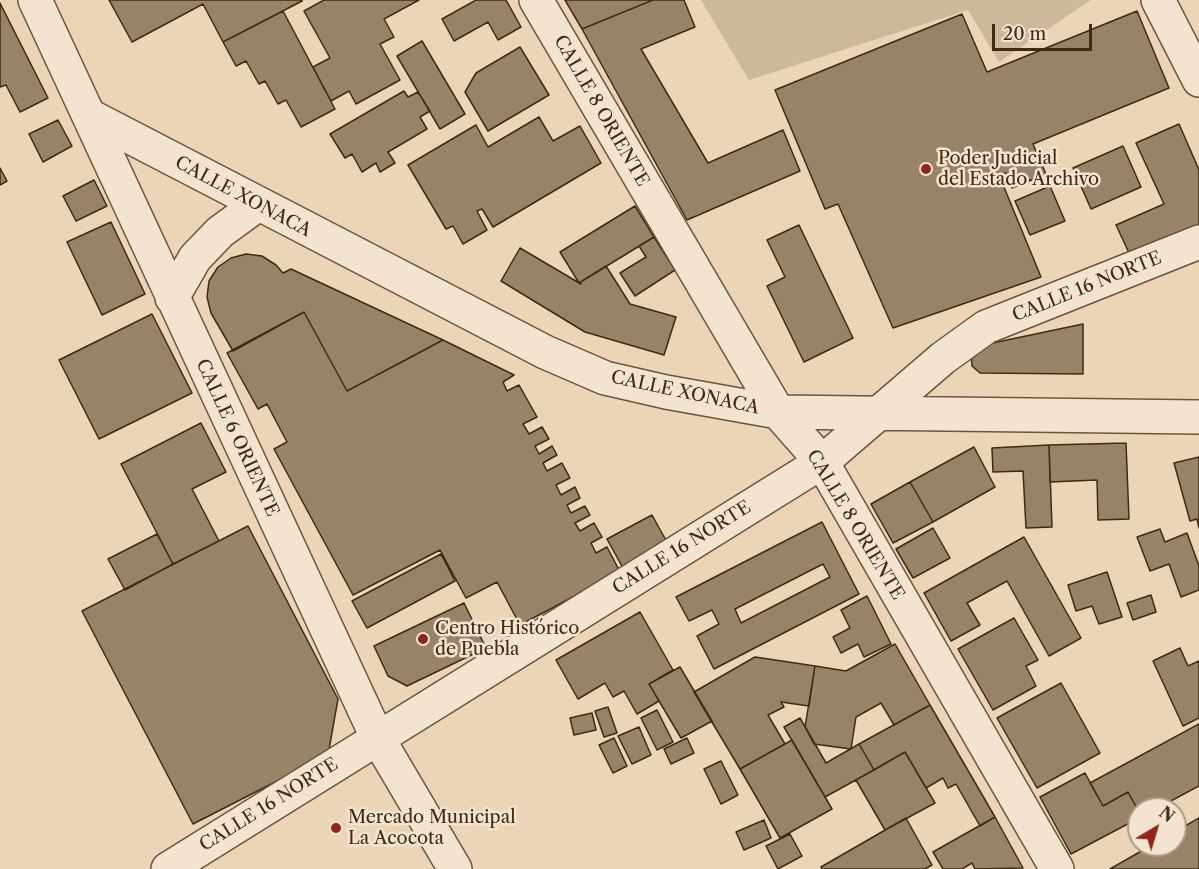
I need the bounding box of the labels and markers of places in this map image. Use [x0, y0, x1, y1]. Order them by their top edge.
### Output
place label: Poder Judicial del Estado Archivo [938, 148, 1099, 190]
marker: Poder Judicial del Estado Archivo [919, 162, 933, 176]
place label: Centro Histórico de Puebla [435, 618, 579, 660]
marker: Centro Histórico de Puebla [416, 632, 430, 646]
place label: Mercado Municipal La Acocota [348, 807, 516, 850]
marker: Mercado Municipal La Acocota [329, 821, 343, 835]

